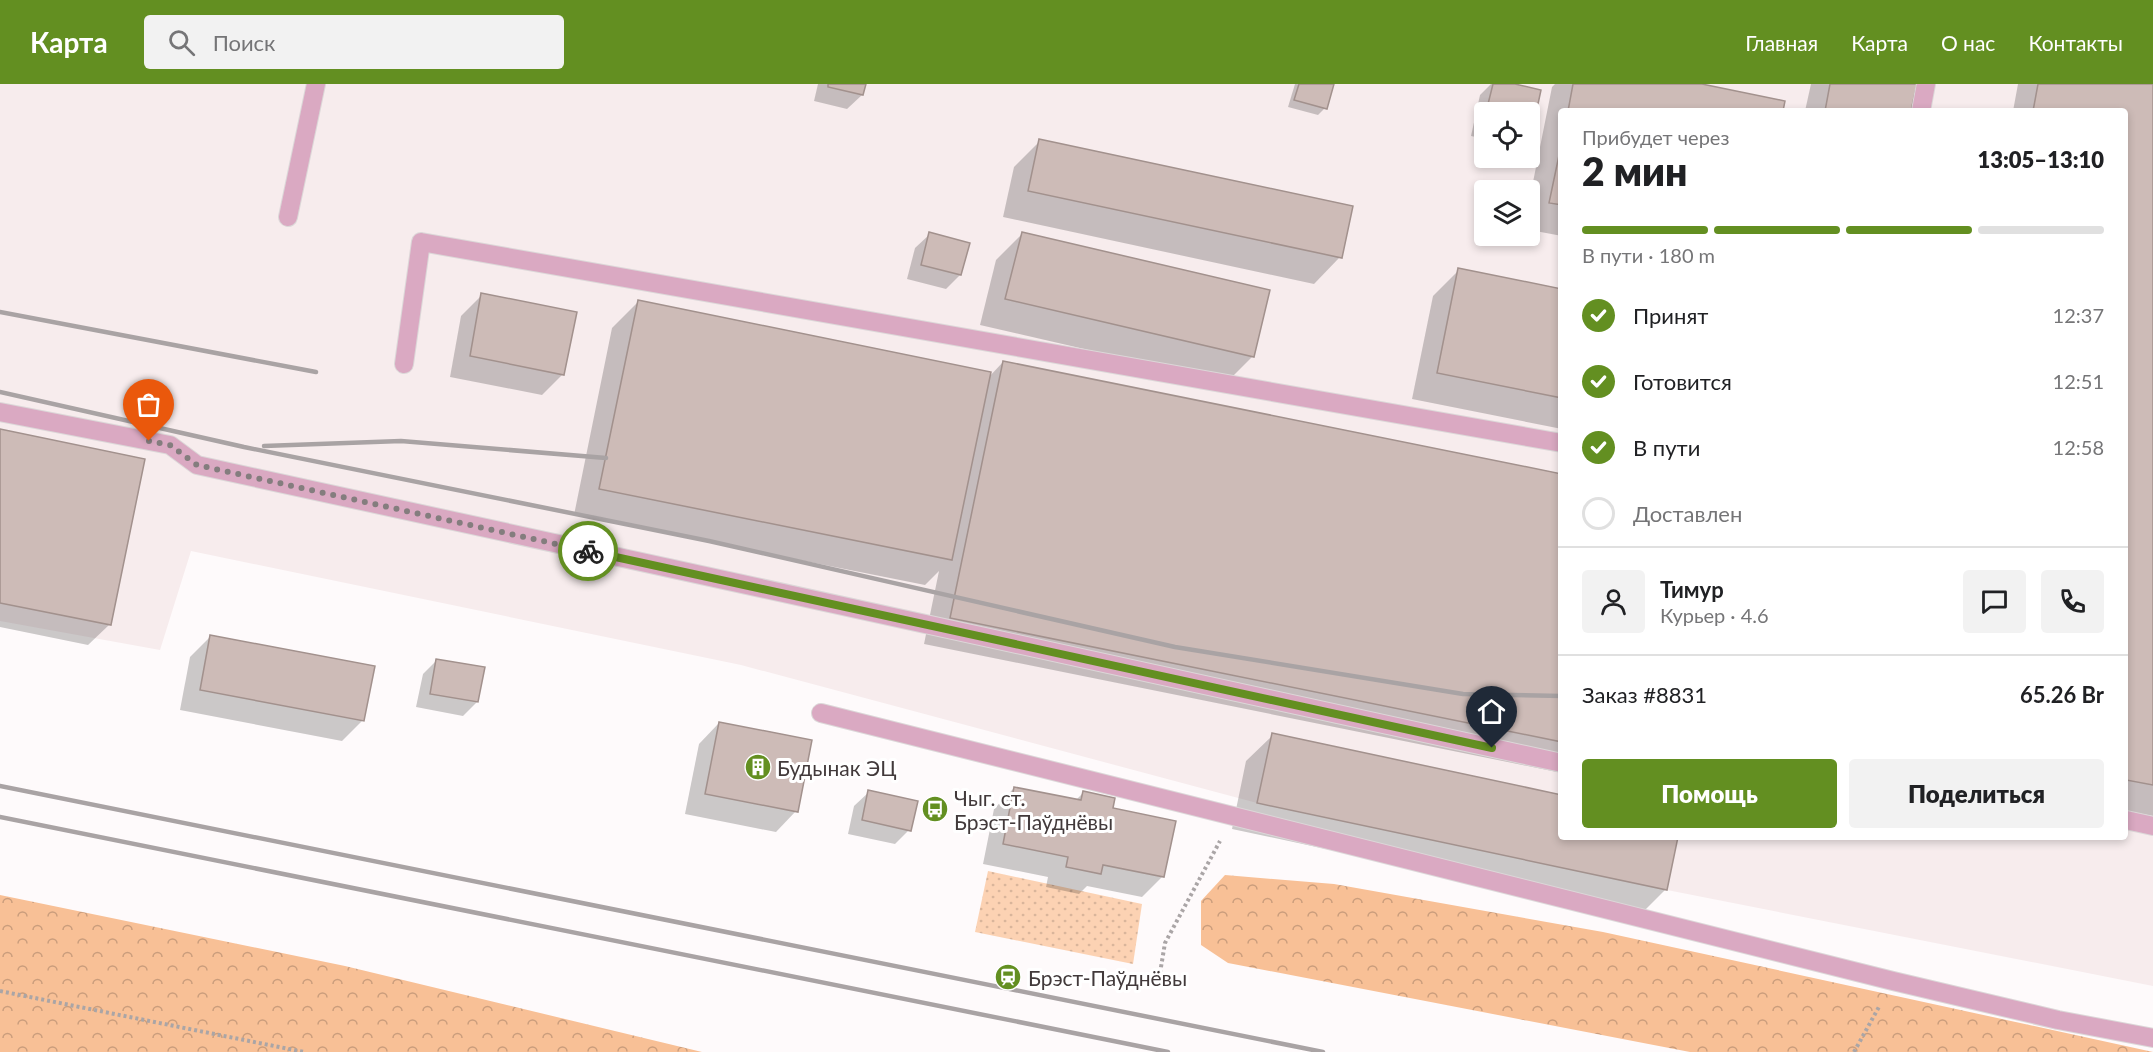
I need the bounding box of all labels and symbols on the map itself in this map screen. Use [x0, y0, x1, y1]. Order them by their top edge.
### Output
pin [123, 379, 174, 441]
courier [558, 521, 618, 581]
pin [1466, 686, 1517, 748]
building icon: Будынак ЭЦ [743, 752, 773, 782]
place label: Будынак ЭЦ [777, 755, 897, 780]
place label: Чыг. ст. Брэст-Паўднёвы [954, 785, 1113, 834]
bus stop icon: Чыг. ст. Брэст-Паўднёвы [920, 794, 950, 824]
station icon: Брэст-Паўднёвы [993, 962, 1023, 992]
place label: Брэст-Паўднёвы [1028, 965, 1187, 990]

